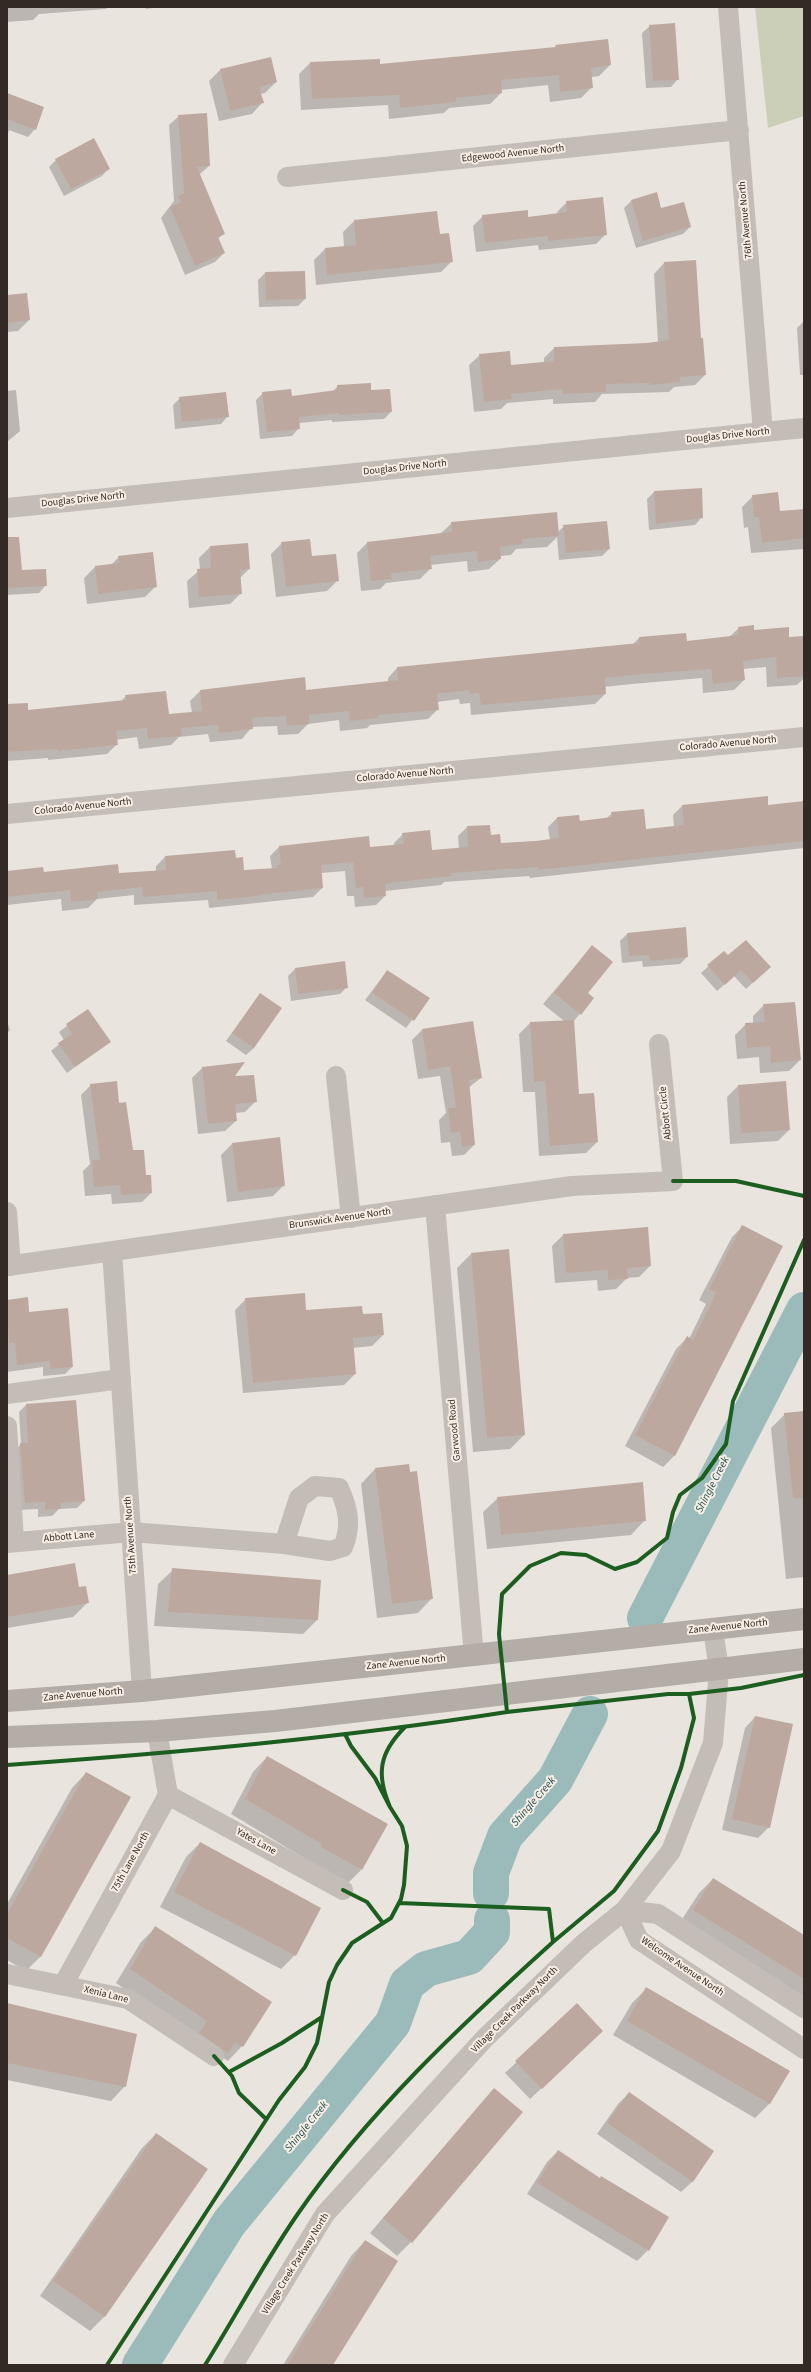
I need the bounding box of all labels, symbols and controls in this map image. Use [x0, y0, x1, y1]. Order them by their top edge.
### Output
street label: Edgewood Avenue North [461, 143, 565, 165]
street label: 76th Avenue North [737, 181, 755, 259]
street label: Douglas Drive North [686, 426, 770, 446]
street label: Douglas Drive North [363, 458, 447, 478]
street label: Douglas Drive North [41, 490, 125, 510]
street label: Colorado Avenue North [679, 734, 777, 754]
street label: Colorado Avenue North [356, 765, 454, 785]
street label: Colorado Avenue North [34, 796, 132, 818]
street label: Abbott Circle [657, 1086, 675, 1140]
street label: Brunswick Avenue North [288, 1206, 392, 1232]
street label: Garwood Road [446, 1399, 464, 1461]
water label: Shingle Creek [693, 1455, 733, 1515]
street label: 75th Avenue North [122, 1496, 140, 1574]
street label: Abbott Lane [43, 1529, 95, 1545]
street label: Zane Avenue North [688, 1617, 768, 1637]
street label: Zane Avenue North [366, 1653, 446, 1673]
street label: Zane Avenue North [43, 1686, 123, 1704]
water label: Shingle Creek [509, 1775, 559, 1829]
street label: Yates Lane [234, 1826, 278, 1858]
street label: 75th Lane North [109, 1830, 153, 1894]
street label: Welcome Avenue North [638, 1935, 726, 1999]
street label: Village Creek Parkway North [469, 1964, 561, 2056]
street label: Xenia Lane [83, 1984, 129, 2006]
water label: Shingle Creek [283, 2099, 331, 2155]
street label: Village Creek Parkway North [260, 2211, 332, 2317]

